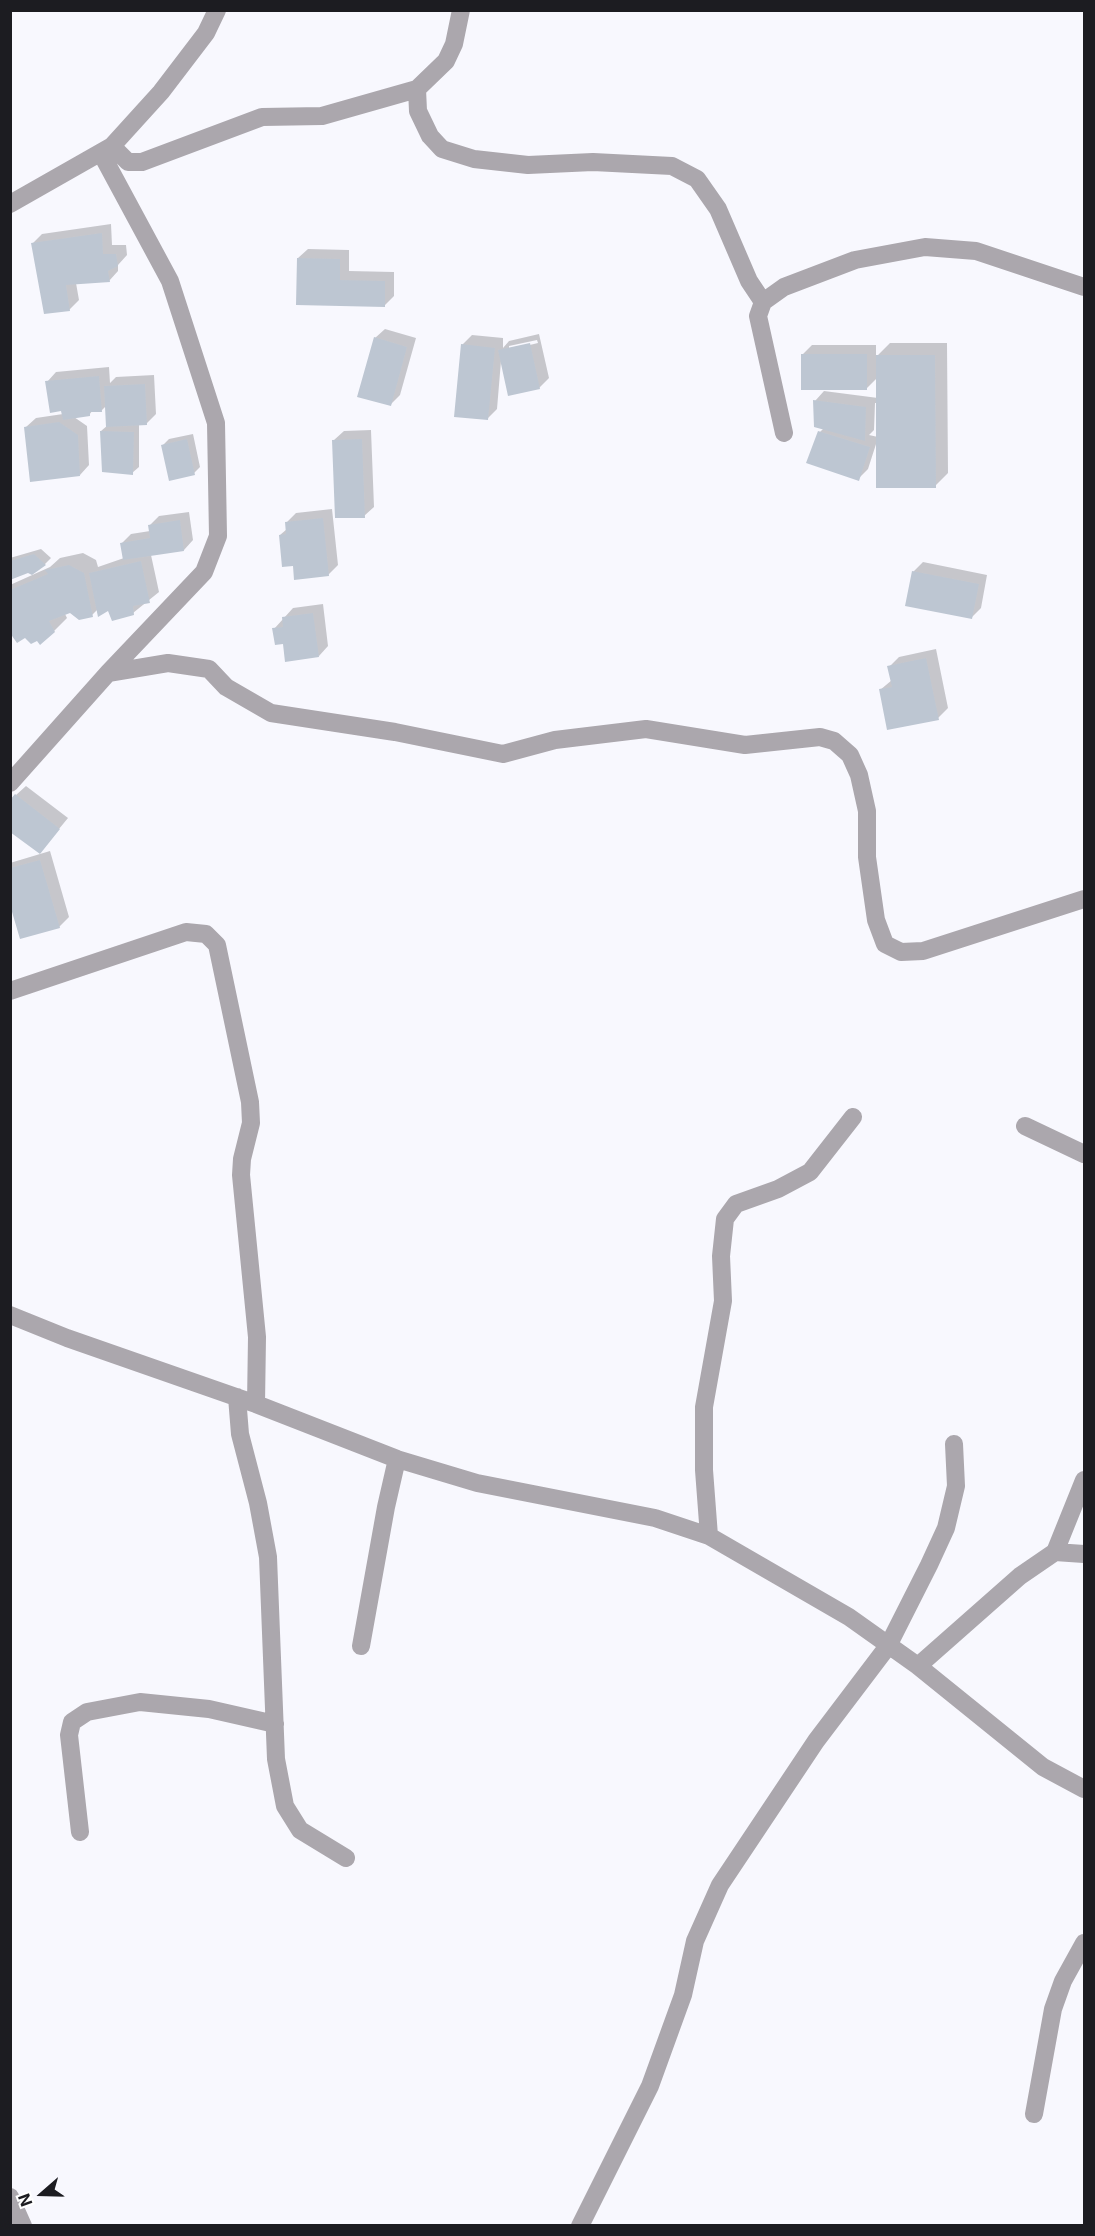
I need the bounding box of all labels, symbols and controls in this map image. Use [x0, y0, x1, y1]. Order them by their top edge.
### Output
north arrow [12, 2164, 72, 2224]
text: N [14, 2191, 37, 2209]

